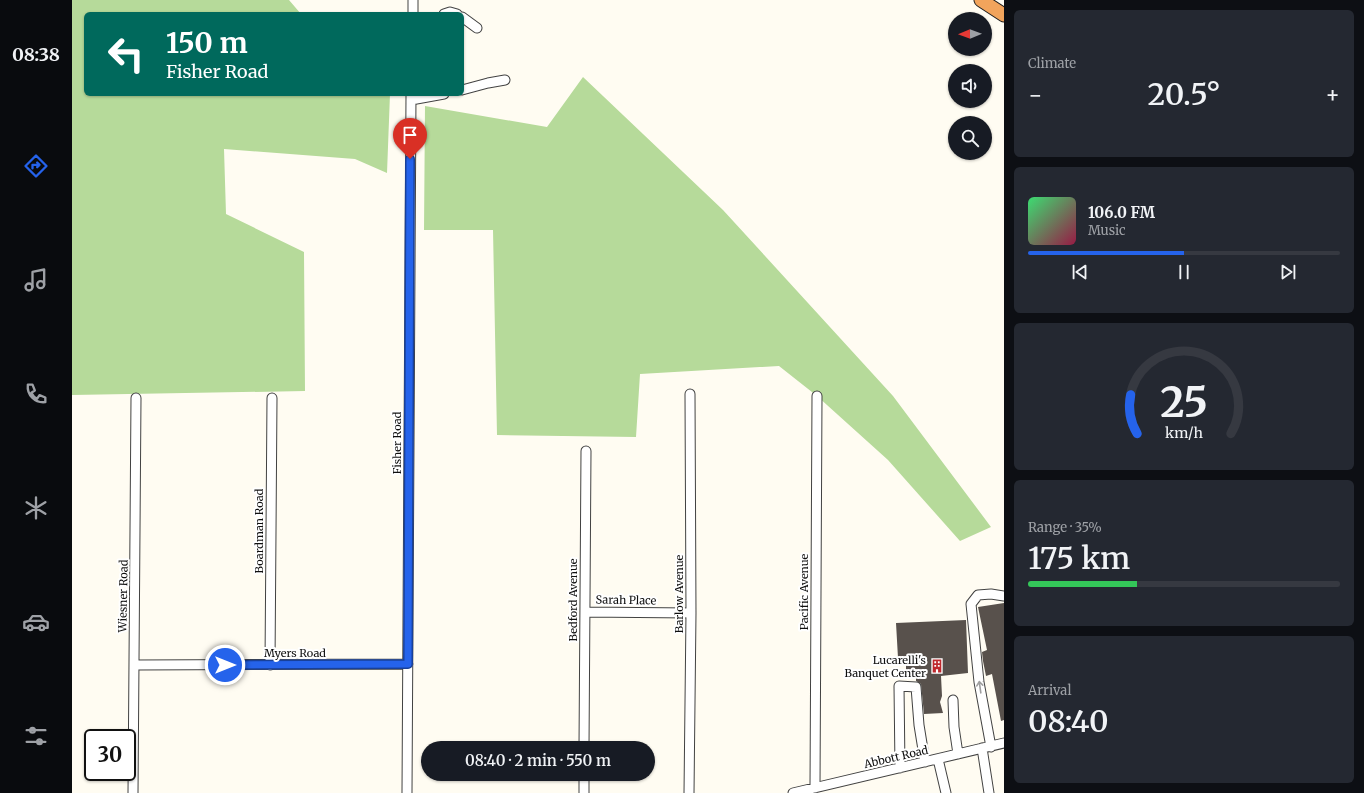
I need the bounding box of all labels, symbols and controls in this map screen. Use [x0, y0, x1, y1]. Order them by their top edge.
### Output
north arrow [948, 12, 992, 56]
map controls [948, 12, 992, 160]
text: 150 m [166, 25, 248, 61]
icon: left [100, 28, 152, 80]
text: 08:38 [12, 43, 60, 66]
text: Climate [1028, 55, 1076, 72]
text: Fisher Road [166, 60, 268, 83]
button: sound [948, 64, 992, 108]
text: 20.5° [1147, 75, 1221, 113]
text: − [1028, 81, 1043, 109]
text: + [1325, 81, 1340, 109]
button: search [948, 116, 992, 160]
pin [393, 118, 427, 159]
icon: arrive [399, 124, 421, 146]
icon: directions [22, 152, 50, 180]
text: 106.0 FM [1088, 203, 1155, 222]
text: Music [1088, 222, 1126, 239]
icon: previous [1069, 261, 1091, 283]
icon: pause [1173, 261, 1195, 283]
icon: next [1277, 261, 1299, 283]
icon: music [22, 266, 50, 294]
text: 25 [1160, 376, 1208, 428]
icon: phone [22, 380, 50, 408]
street label: Fisher Road [390, 411, 404, 474]
text: km/h [1165, 424, 1203, 442]
street label: Boardman Road [252, 488, 266, 573]
icon: climate [22, 494, 50, 522]
text: Range · 35% [1028, 519, 1102, 536]
text: 175 km [1028, 539, 1130, 577]
street label: Pacific Avenue [797, 553, 811, 630]
street label: Barlow Avenue [672, 554, 686, 633]
street label: Bedford Avenue [566, 558, 580, 642]
street label: Wiesner Road [115, 559, 131, 634]
street label: Sarah Place [596, 592, 657, 608]
icon: car [22, 608, 50, 636]
position arrow [204, 644, 246, 686]
street label: Myers Road [264, 646, 326, 660]
place label: Lucarelli's Banquet Center [845, 653, 926, 680]
building icon: Lucarelli's Banquet Center [929, 658, 945, 674]
one-way arrow [976, 681, 984, 694]
text: Arrival [1028, 682, 1071, 699]
text: 08:40 [1028, 702, 1109, 740]
icon: filters [22, 722, 50, 750]
speed limit sign: 30 [84, 729, 136, 781]
street label: Abbott Road [862, 743, 930, 771]
text: 08:40 · 2 min · 550 m [465, 751, 611, 770]

